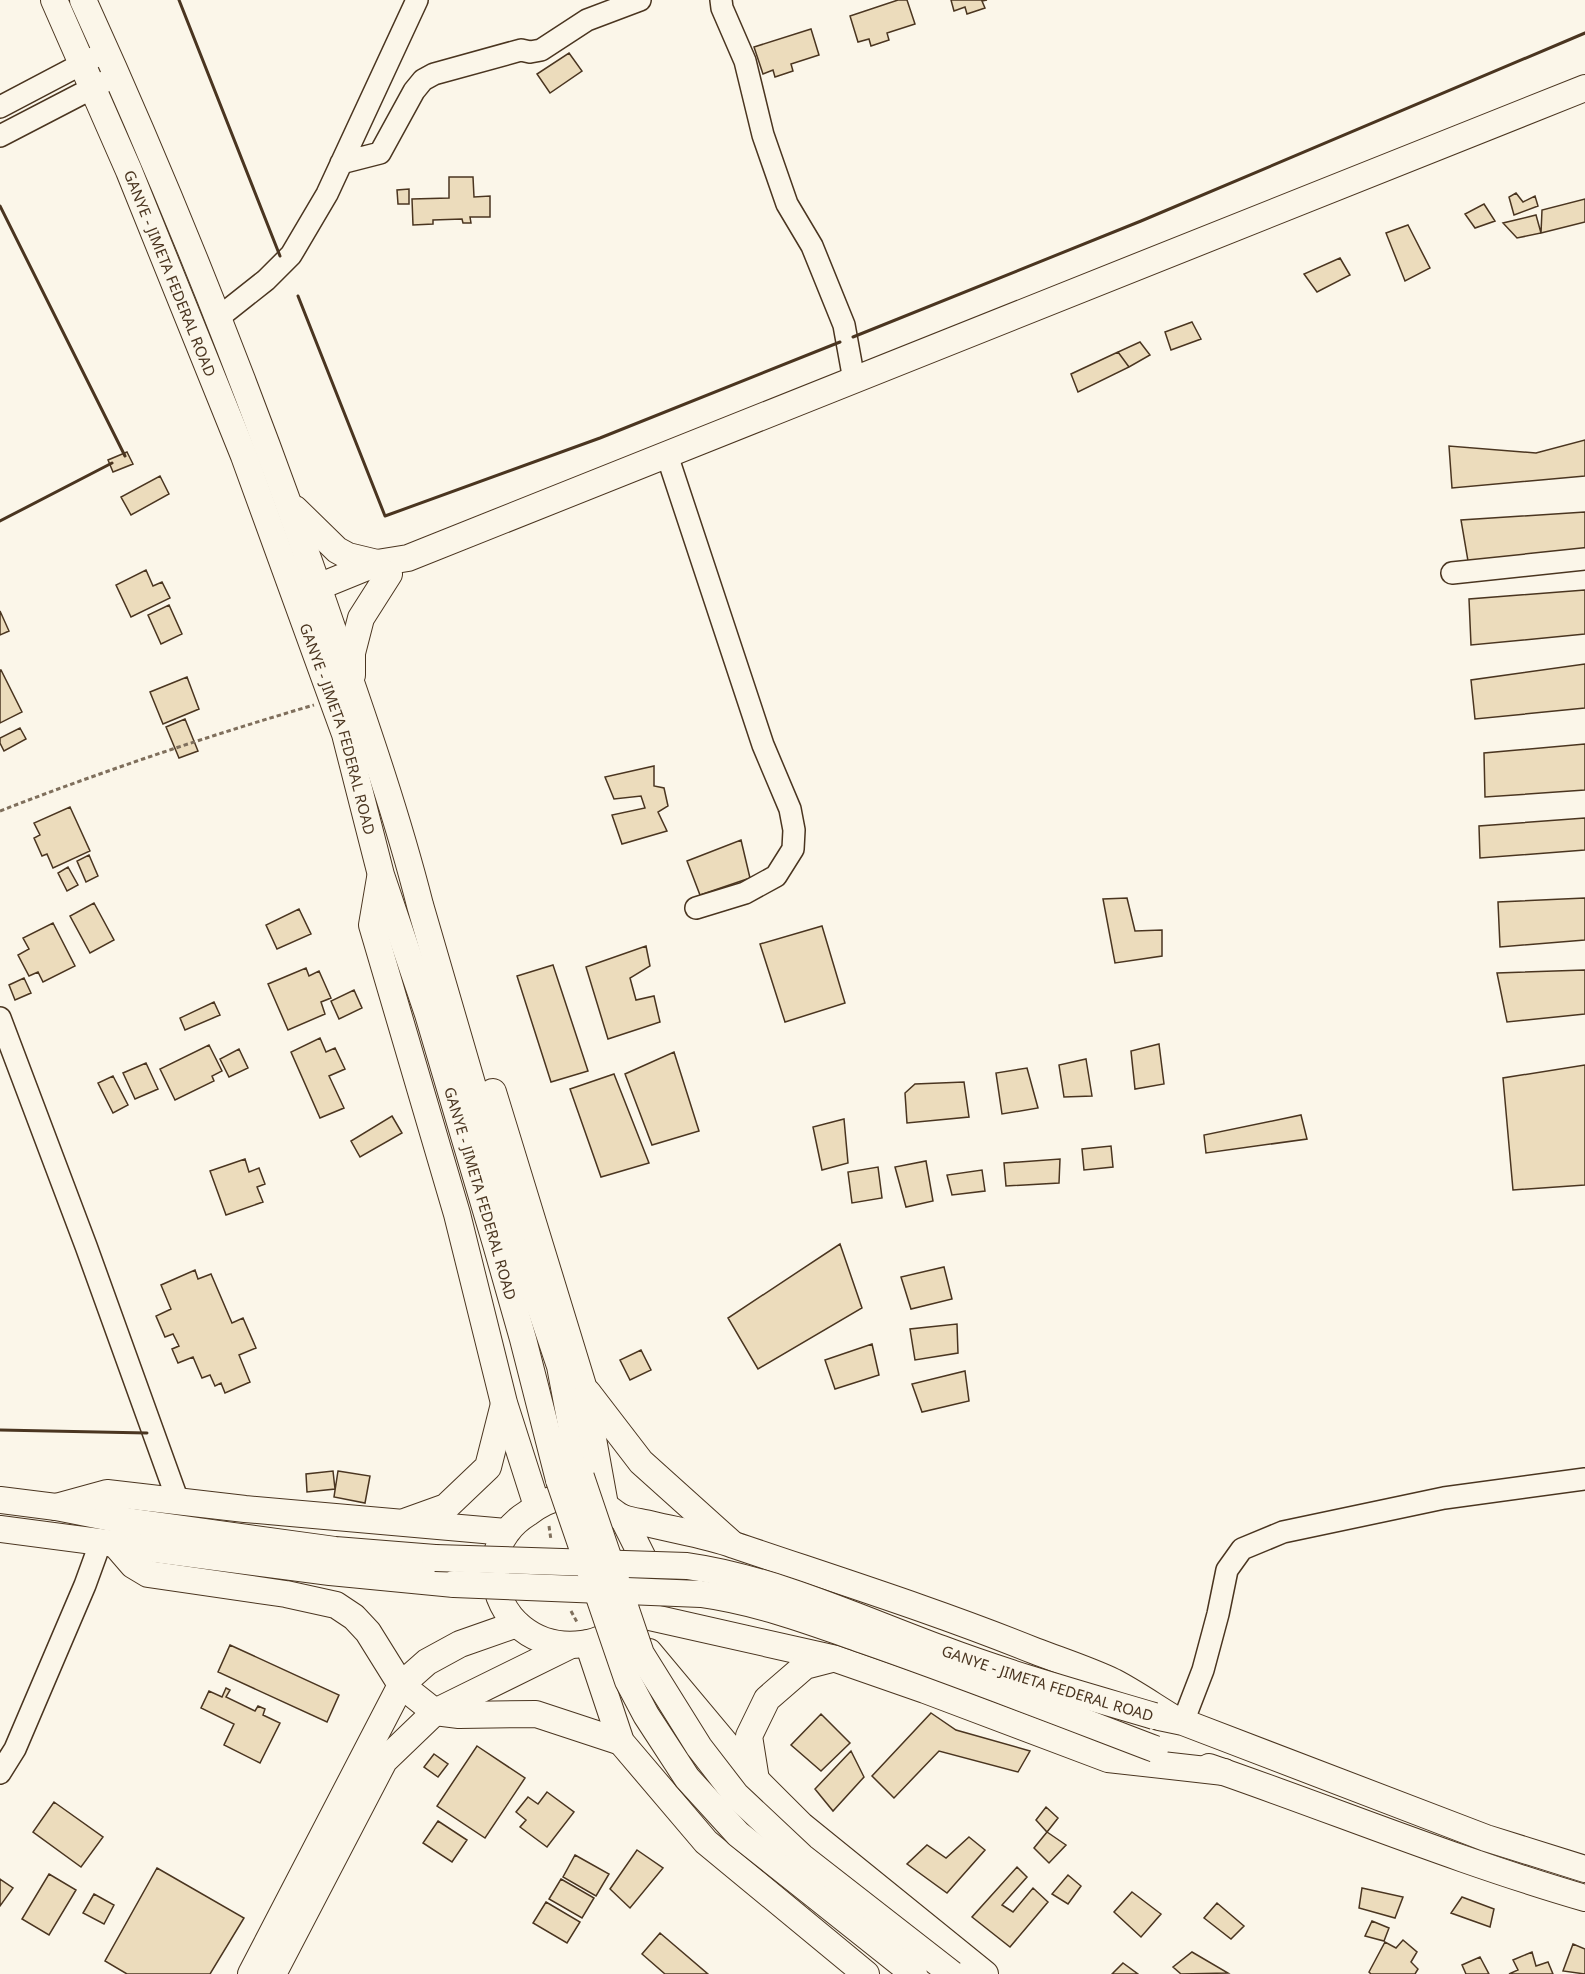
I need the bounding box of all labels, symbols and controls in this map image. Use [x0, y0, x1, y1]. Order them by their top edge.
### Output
street label: GANYE - JIMETA FEDERAL ROAD [120, 167, 221, 379]
street label: GANYE - JIMETA FEDERAL ROAD [296, 620, 380, 837]
street label: GANYE - JIMETA FEDERAL ROAD [440, 1085, 521, 1302]
street label: GANYE - JIMETA FEDERAL ROAD [939, 1640, 1156, 1725]

